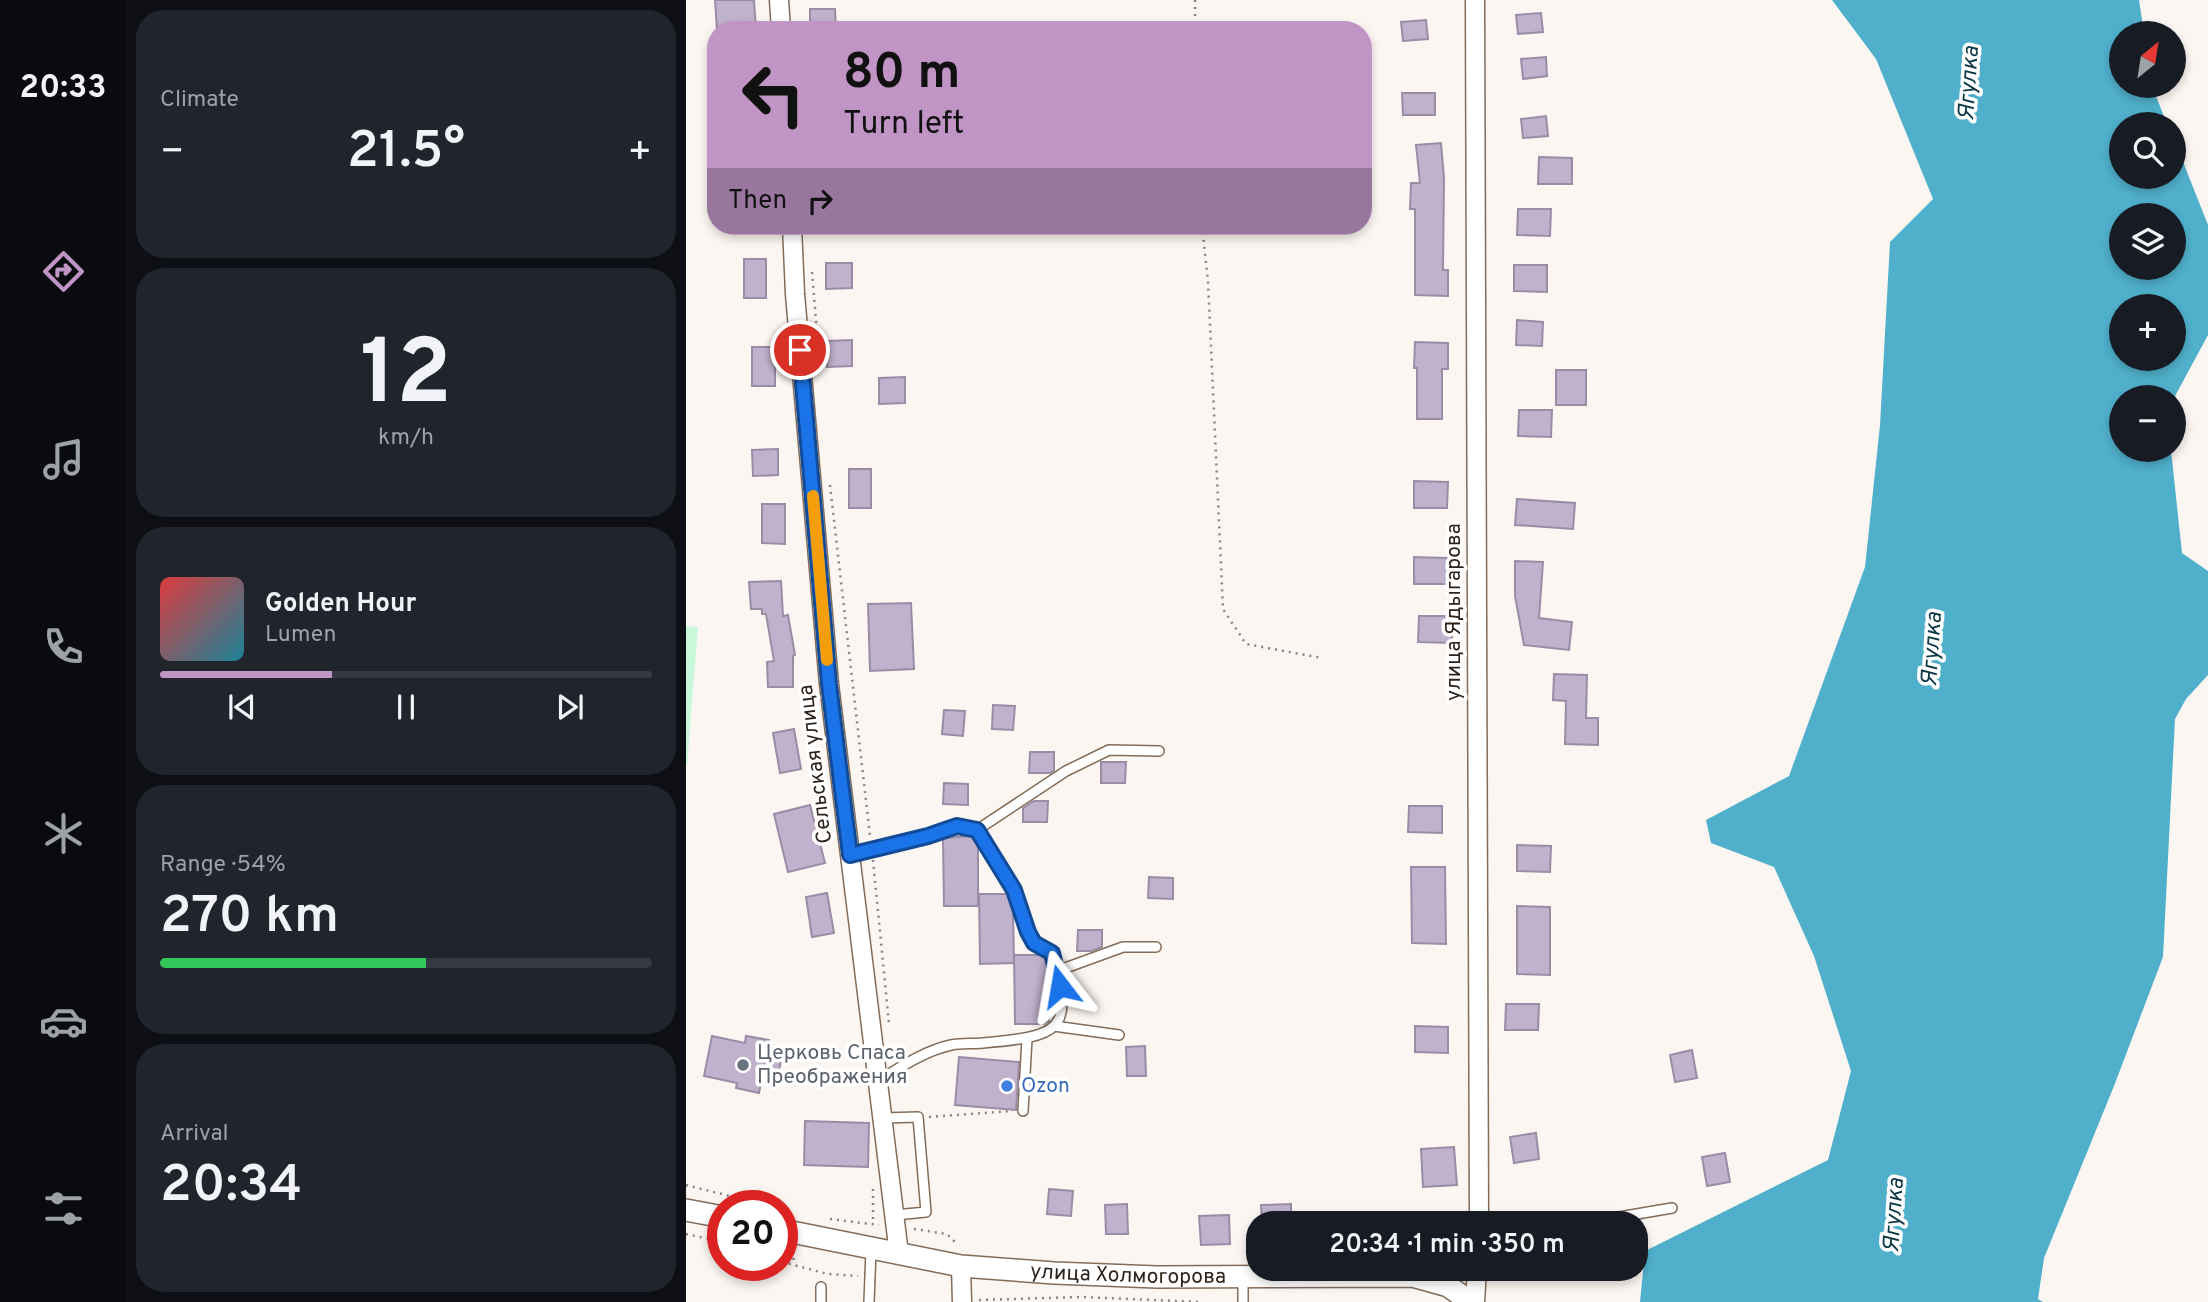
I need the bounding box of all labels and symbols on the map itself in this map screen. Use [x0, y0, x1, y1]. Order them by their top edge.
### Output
north arrow [2109, 21, 2186, 98]
water label: Ягулка [1953, 45, 1987, 121]
pin [770, 320, 830, 380]
street label: улица Ядыгарова [1441, 523, 1468, 701]
water label: Ягулка [1916, 611, 1950, 687]
street label: Сельская улица [793, 683, 839, 845]
position arrow [1023, 949, 1097, 1023]
place label: Церковь Спаса Преображения [757, 1040, 908, 1091]
marker: Церковь Спаса Преображения [735, 1057, 751, 1073]
place label: Ozon [1021, 1073, 1070, 1100]
marker: Ozon [999, 1078, 1015, 1094]
water label: Ягулка [1878, 1177, 1912, 1253]
speed limit sign: 20 [707, 1190, 798, 1281]
street label: улица Холмогорова [1029, 1258, 1226, 1291]

